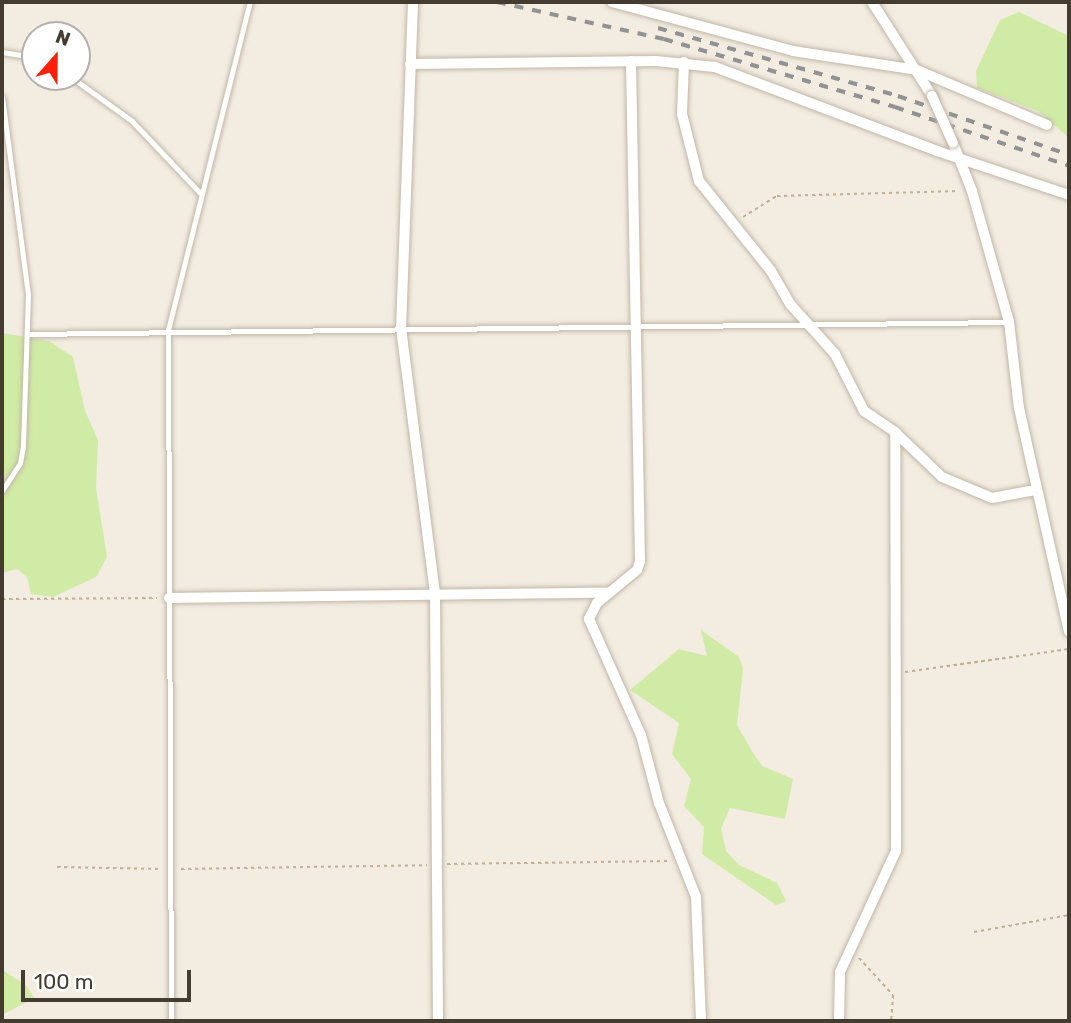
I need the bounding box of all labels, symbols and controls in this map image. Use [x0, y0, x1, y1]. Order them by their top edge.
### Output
north arrow [21, 21, 91, 91]
text: N [52, 25, 73, 51]
scale bar [24, 956, 194, 1000]
text: 100 m [34, 969, 93, 994]

